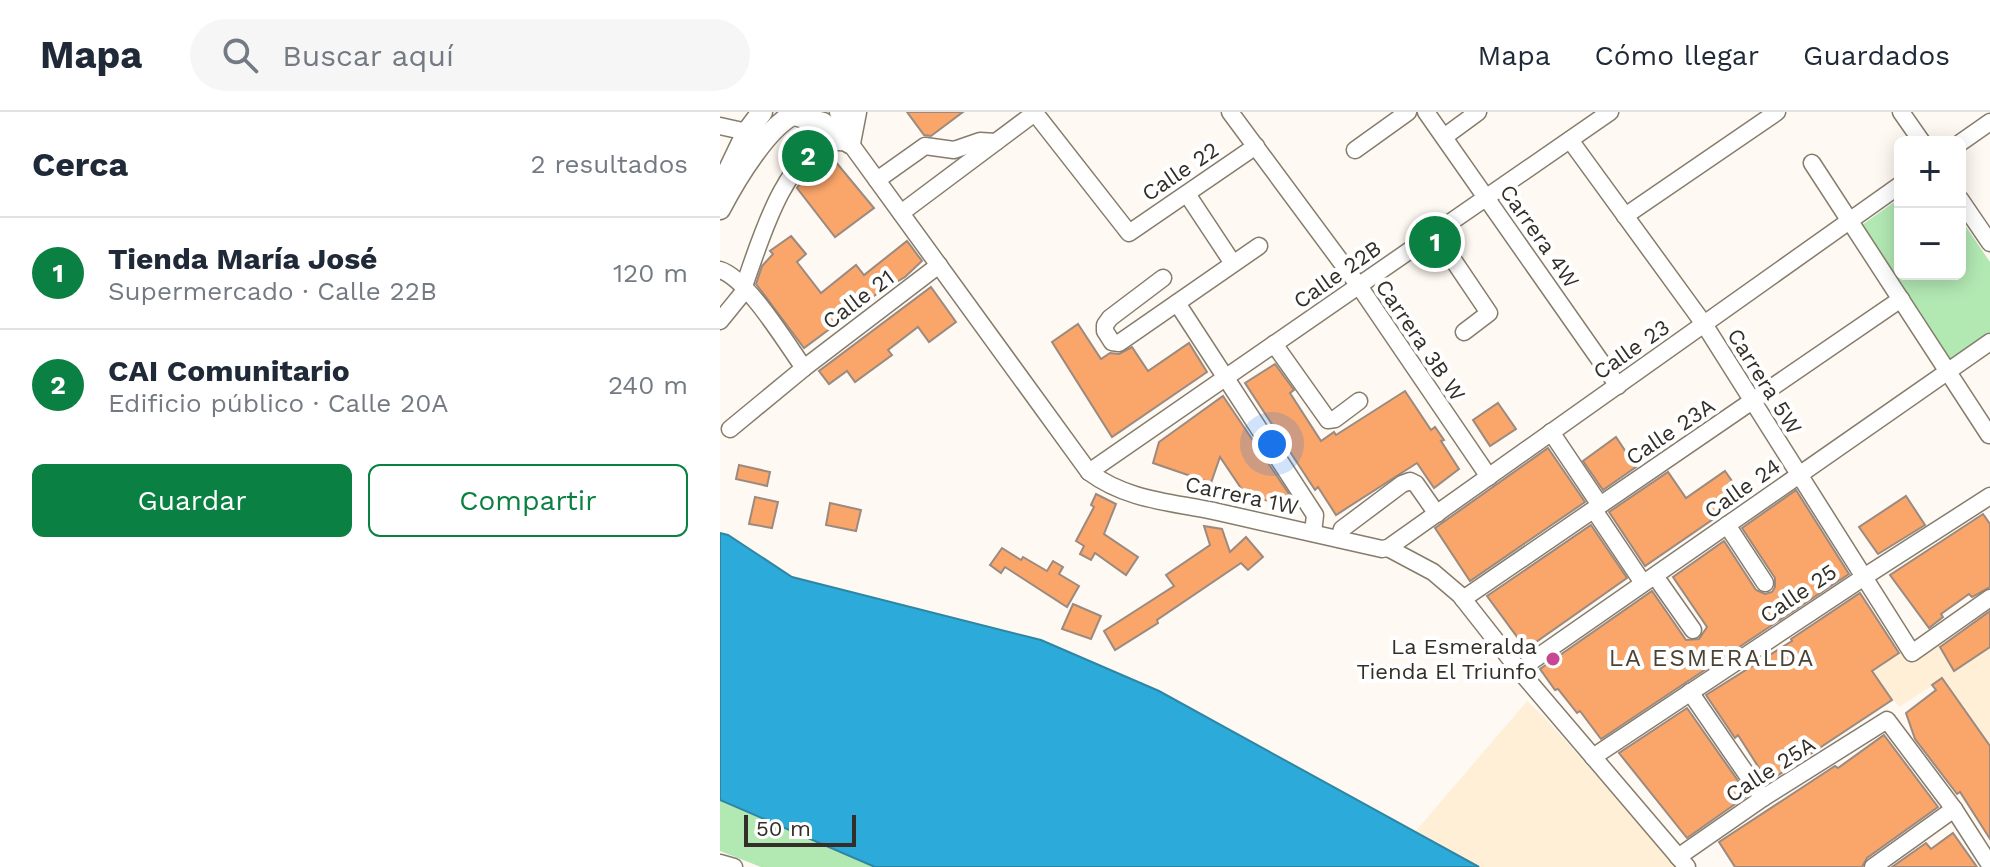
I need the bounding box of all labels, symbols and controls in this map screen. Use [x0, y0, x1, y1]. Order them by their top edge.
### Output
search box [190, 19, 750, 91]
text: Mapa [40, 33, 142, 77]
icon: search [218, 33, 262, 77]
text: Buscar aquí [282, 38, 454, 73]
text: Mapa [1478, 39, 1551, 72]
text: Cómo llegar [1595, 39, 1759, 72]
text: Guardados [1803, 39, 1950, 72]
pin: 2 [782, 126, 834, 186]
map controls [1894, 136, 1966, 280]
button: + [1894, 136, 1966, 208]
street label: Calle 22 [1137, 137, 1223, 206]
text: Cerca [32, 144, 128, 184]
text: 2 resultados [530, 149, 688, 179]
street label: Carrera 4W [1495, 180, 1584, 293]
button: − [1894, 208, 1966, 280]
pin: 1 [1409, 212, 1461, 272]
street label: Calle 22B [1289, 235, 1386, 314]
text: Tienda María José [108, 241, 377, 276]
text: 1 [52, 258, 64, 288]
text: 120 m [613, 258, 688, 288]
street label: Calle 21 [818, 265, 899, 334]
street label: Carrera 3B W [1371, 275, 1470, 406]
text: Supermercado · Calle 22B [108, 276, 437, 306]
street label: Calle 23 [1589, 314, 1674, 385]
street label: Carrera 5W [1722, 324, 1807, 439]
text: CAI Comunitario [108, 353, 350, 388]
text: 2 [50, 370, 66, 400]
text: 240 m [608, 370, 688, 400]
text: Edificio público · Calle 20A [108, 388, 449, 418]
street label: Calle 23A [1621, 393, 1719, 470]
your location [1252, 424, 1292, 464]
street label: Calle 24 [1700, 453, 1785, 524]
button: Guardar [32, 464, 352, 537]
button: Compartir [368, 464, 688, 537]
street label: Carrera 1W [1183, 471, 1301, 520]
street label: Calle 25 [1755, 559, 1841, 628]
place label: La Esmeralda Tienda El Triunfo [1357, 634, 1537, 684]
district label: LA ESMERALDA [1609, 644, 1815, 672]
marker: La Esmeralda Tienda El Triunfo [1544, 650, 1562, 668]
street label: Calle 25A [1721, 731, 1820, 808]
scale bar [744, 811, 856, 847]
text: 50 m [756, 816, 811, 841]

